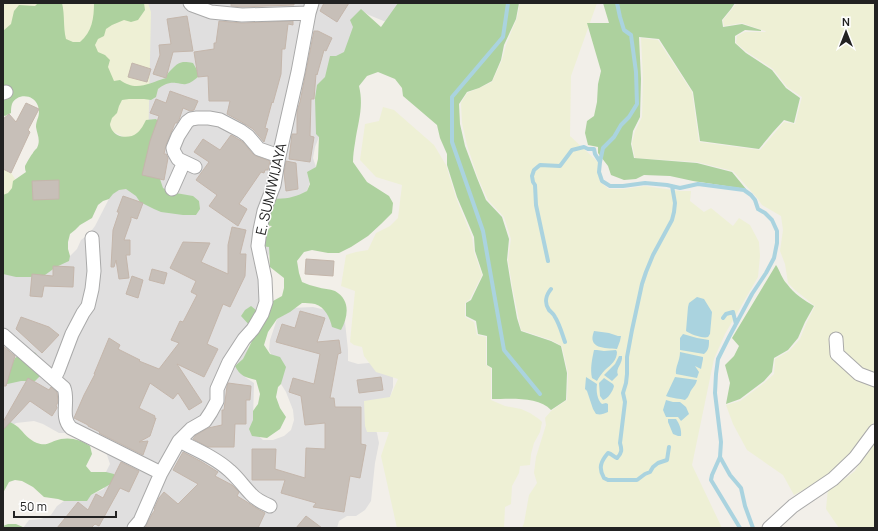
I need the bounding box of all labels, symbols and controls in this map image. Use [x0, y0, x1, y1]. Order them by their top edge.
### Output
north arrow [826, 12, 866, 52]
text: N [842, 14, 850, 29]
street label: E. SUMIWIJAYA [251, 141, 290, 237]
scale bar [14, 493, 116, 519]
text: 50 m [20, 498, 47, 515]

